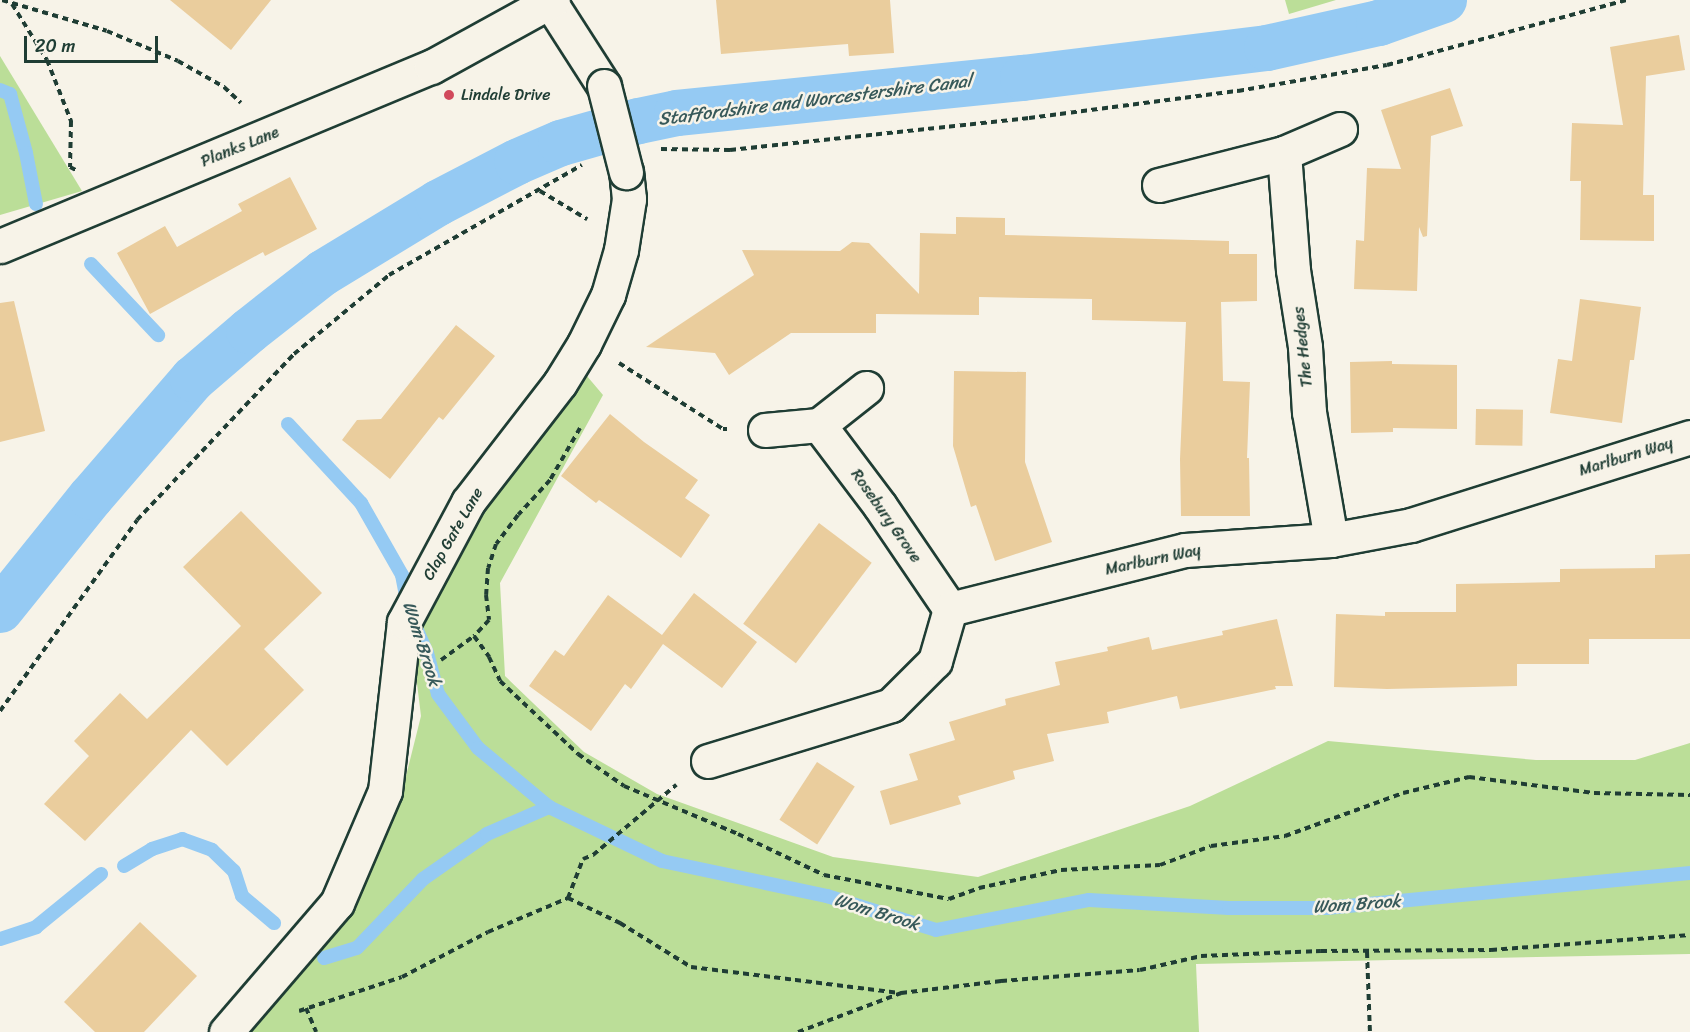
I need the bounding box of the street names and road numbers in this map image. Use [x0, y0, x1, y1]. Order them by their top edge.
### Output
street label: Planks Lane [198, 123, 282, 171]
street label: The Hedges [1289, 306, 1317, 388]
street label: Marlburn Way [1577, 434, 1675, 480]
street label: Rosebury Grove [847, 465, 925, 567]
street label: Clap Gate Lane [418, 484, 488, 584]
street label: Marlburn Way [1103, 540, 1203, 580]

